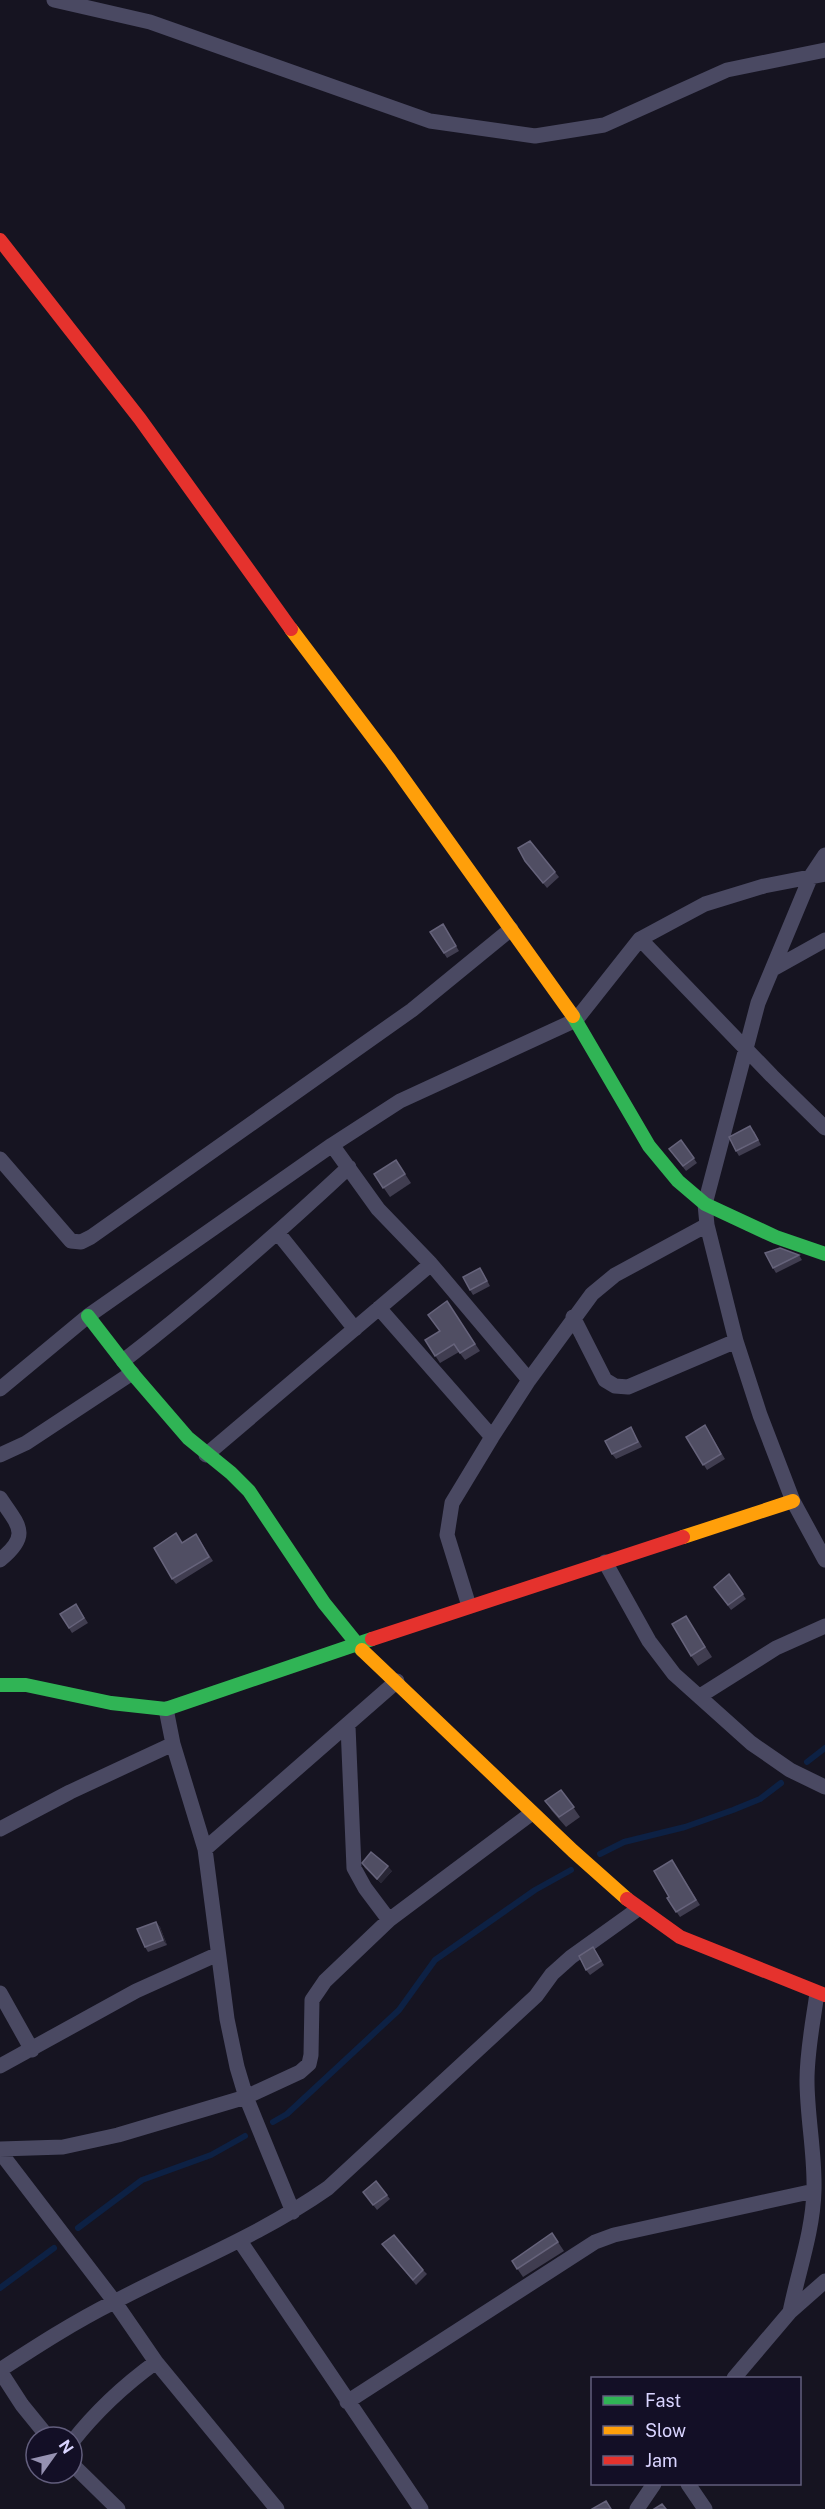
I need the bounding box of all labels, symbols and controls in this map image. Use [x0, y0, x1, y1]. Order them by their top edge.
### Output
legend [591, 2377, 801, 2485]
text: Fast [645, 2390, 681, 2411]
text: Slow [645, 2420, 686, 2441]
north arrow [24, 2425, 84, 2485]
text: N [55, 2436, 77, 2457]
text: Jam [645, 2450, 678, 2471]

